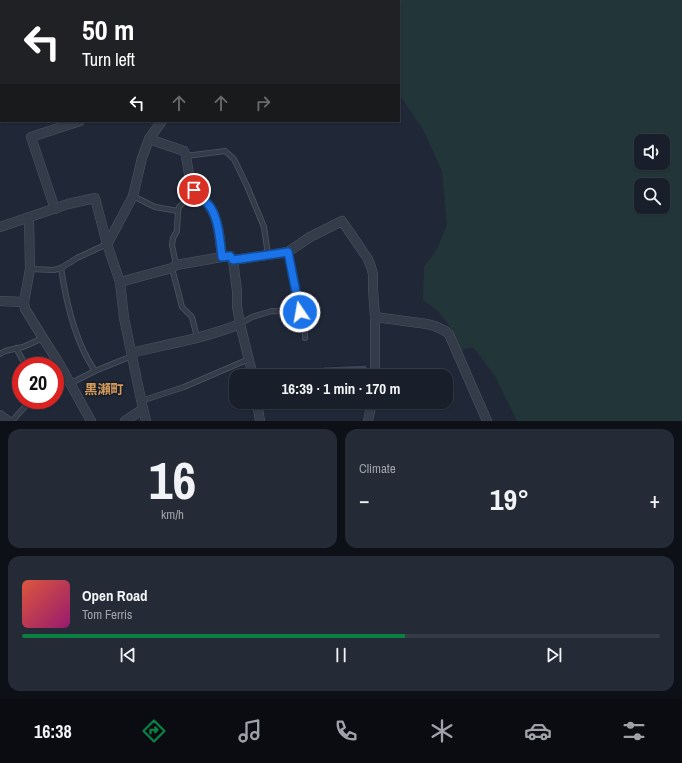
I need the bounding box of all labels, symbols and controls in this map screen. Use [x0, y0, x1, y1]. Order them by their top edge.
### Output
text: 50 m [82, 11, 134, 49]
icon: left [16, 16, 68, 68]
text: Turn left [82, 47, 135, 72]
icon: left [126, 92, 148, 114]
icon: ahead [168, 92, 190, 114]
icon: ahead [210, 92, 232, 114]
icon: right [252, 92, 274, 114]
map controls [634, 134, 670, 214]
button: sound [634, 134, 670, 170]
pin [177, 173, 211, 207]
button: search [634, 178, 670, 214]
icon: arrive [183, 179, 205, 201]
position arrow [279, 291, 321, 333]
speed limit sign: 20 [12, 357, 64, 409]
text: 16:39 · 1 min · 170 m [282, 378, 400, 399]
district label: 黒瀬町 [84, 381, 124, 398]
text: 16 [149, 445, 196, 515]
text: Climate [359, 460, 396, 477]
text: 19° [490, 479, 529, 519]
text: − [359, 485, 370, 515]
text: + [649, 485, 660, 515]
text: km/h [161, 506, 184, 523]
text: Open Road [82, 585, 148, 606]
text: Tom Ferris [82, 606, 132, 623]
icon: previous [117, 644, 139, 666]
icon: pause [330, 644, 352, 666]
icon: next [543, 644, 565, 666]
icon: directions [140, 717, 168, 745]
icon: music [236, 717, 264, 745]
icon: phone [332, 717, 360, 745]
icon: climate [428, 717, 456, 745]
icon: car [524, 717, 552, 745]
icon: filters [620, 717, 648, 745]
text: 16:38 [34, 719, 72, 744]

